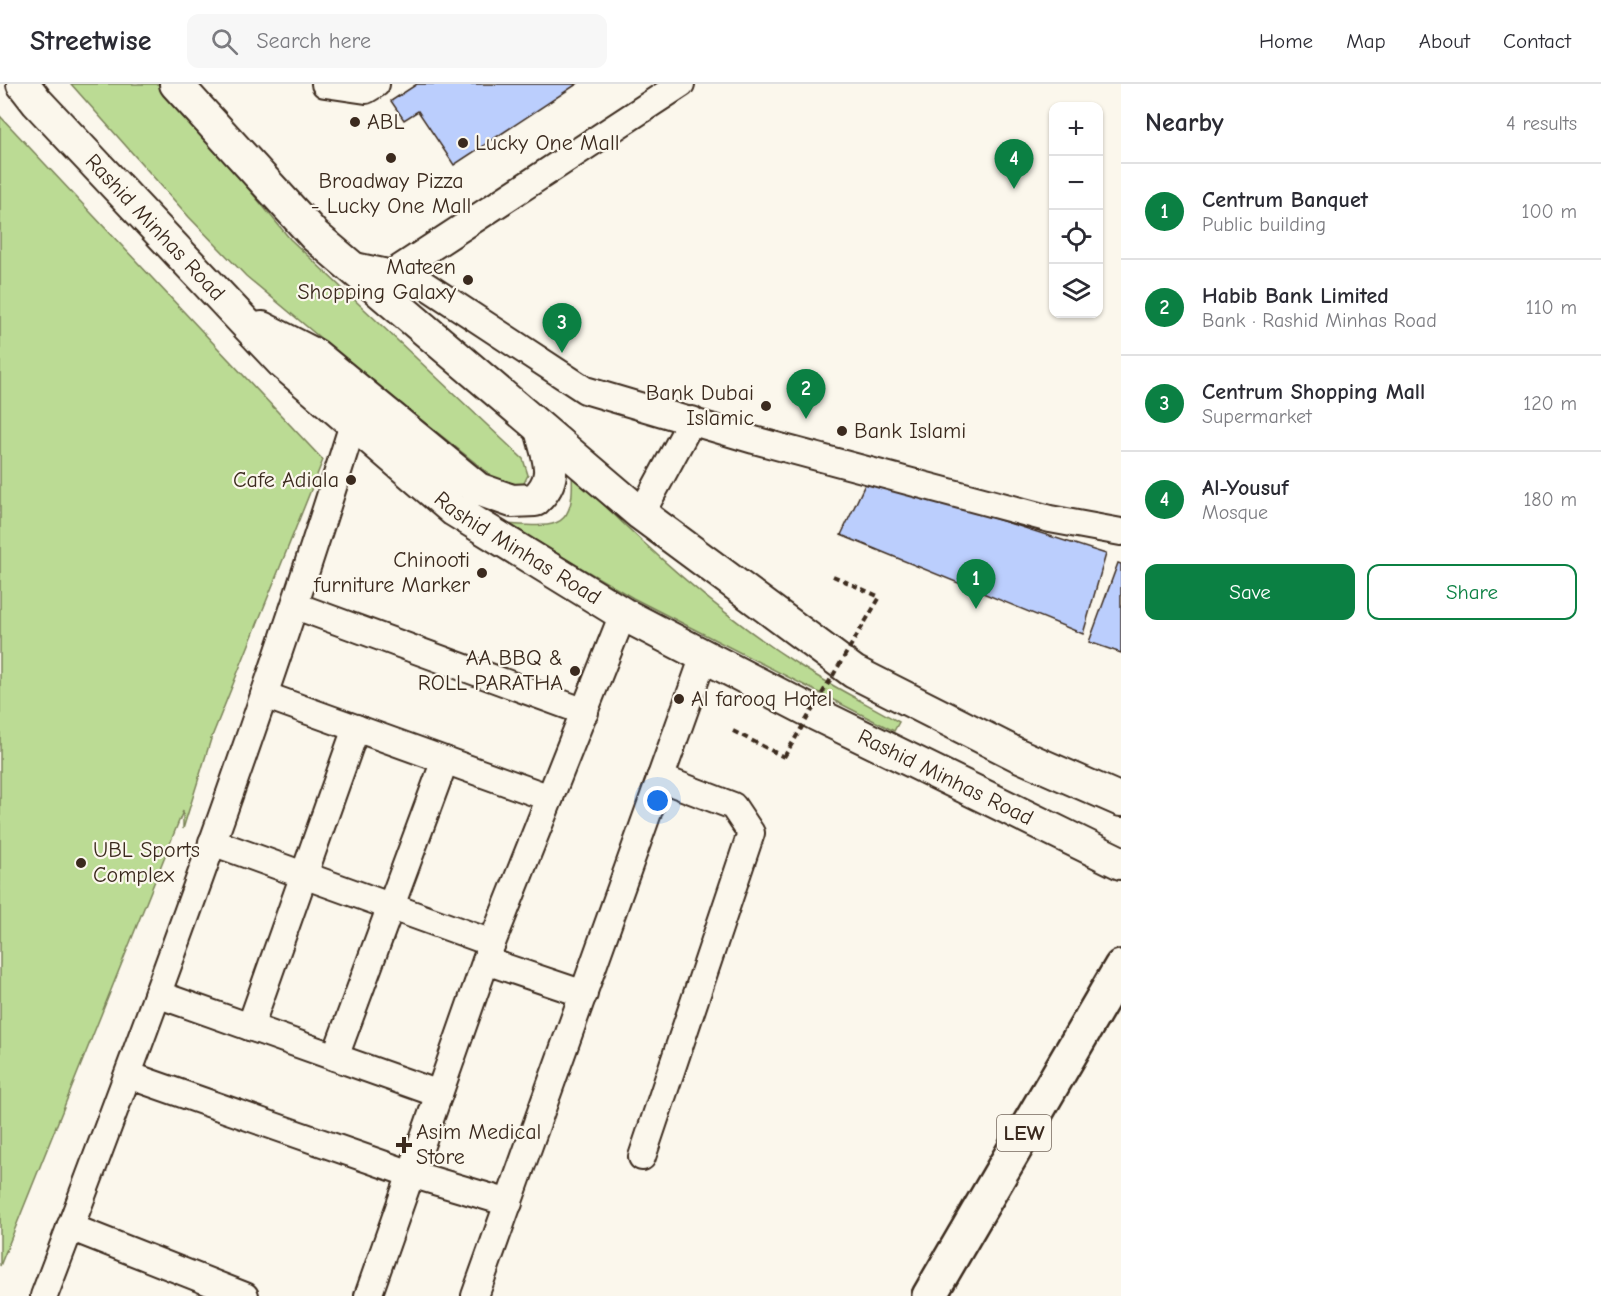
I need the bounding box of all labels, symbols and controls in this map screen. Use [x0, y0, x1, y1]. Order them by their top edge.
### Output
search box [187, 14, 607, 68]
text: Streetwise [30, 25, 151, 57]
icon: search [208, 25, 241, 58]
text: Search here [256, 28, 371, 54]
text: Home [1259, 29, 1313, 53]
text: Map [1346, 29, 1386, 53]
text: About [1419, 29, 1470, 53]
text: Contact [1503, 29, 1571, 53]
map controls [1049, 102, 1103, 318]
button: + [1049, 102, 1103, 156]
text: Nearby [1145, 108, 1224, 138]
place label: ABL [367, 109, 404, 135]
text: 4 results [1506, 112, 1577, 135]
marker: ABL [348, 115, 362, 129]
place label: Lucky One Mall [475, 130, 620, 156]
marker: Lucky One Mall [456, 136, 470, 150]
pin: 4 [994, 140, 1034, 189]
street label: Rashid Minhas Road [80, 149, 230, 306]
marker: Broadway Pizza - Lucky One Mall [384, 151, 398, 165]
button: − [1049, 156, 1103, 210]
place label: Broadway Pizza - Lucky One Mall [311, 168, 471, 219]
text: Centrum Banquet [1202, 187, 1368, 213]
text: 1 [1161, 200, 1168, 223]
text: 100 m [1522, 200, 1577, 223]
button: locate [1049, 210, 1103, 264]
text: Public building [1202, 213, 1326, 236]
place label: Mateen Shopping Galaxy [297, 254, 456, 305]
button: layers [1049, 264, 1103, 318]
marker: Mateen Shopping Galaxy [461, 273, 475, 287]
text: Habib Bank Limited [1202, 283, 1389, 309]
text: 2 [1160, 296, 1169, 319]
text: 110 m [1526, 296, 1577, 319]
pin: 3 [542, 304, 582, 353]
text: Bank · Rashid Minhas Road [1202, 309, 1437, 332]
pin: 2 [786, 370, 826, 419]
text: Centrum Shopping Mall [1202, 379, 1425, 405]
place label: Bank Dubai Islamic [646, 380, 754, 431]
text: 3 [1160, 392, 1169, 415]
text: 120 m [1523, 392, 1577, 415]
marker: Bank Dubai Islamic [759, 399, 773, 413]
text: Supermarket [1202, 405, 1312, 428]
place label: Bank Islami [854, 418, 966, 444]
marker: Bank Islami [835, 424, 849, 438]
place label: Cafe Adiala [233, 467, 339, 493]
marker: Cafe Adiala [344, 473, 358, 487]
text: Al-Yousuf [1202, 475, 1288, 501]
street label: Rashid Minhas Road [429, 486, 606, 610]
text: 4 [1160, 488, 1169, 511]
text: 180 m [1523, 488, 1577, 511]
text: Mosque [1202, 501, 1268, 524]
place label: Chinooti furniture Marker [313, 547, 470, 598]
pin: 1 [956, 560, 996, 609]
button: Save [1145, 564, 1355, 620]
button: Share [1367, 564, 1577, 620]
marker: Chinooti furniture Marker [475, 566, 489, 580]
place label: AA BBQ & ROLL PARATHA [418, 645, 563, 696]
marker: AA BBQ & ROLL PARATHA [568, 664, 582, 678]
place label: Al farooq Hotel [691, 686, 832, 712]
marker: Al farooq Hotel [672, 692, 686, 706]
street label: Rashid Minhas Road [854, 723, 1038, 831]
your location [643, 786, 672, 815]
place label: UBL Sports Complex [93, 837, 200, 888]
marker: UBL Sports Complex [74, 856, 88, 870]
road number: LEW [997, 1115, 1051, 1151]
place label: Asim Medical Store [416, 1119, 541, 1170]
marker: Asim Medical Store [397, 1138, 411, 1152]

